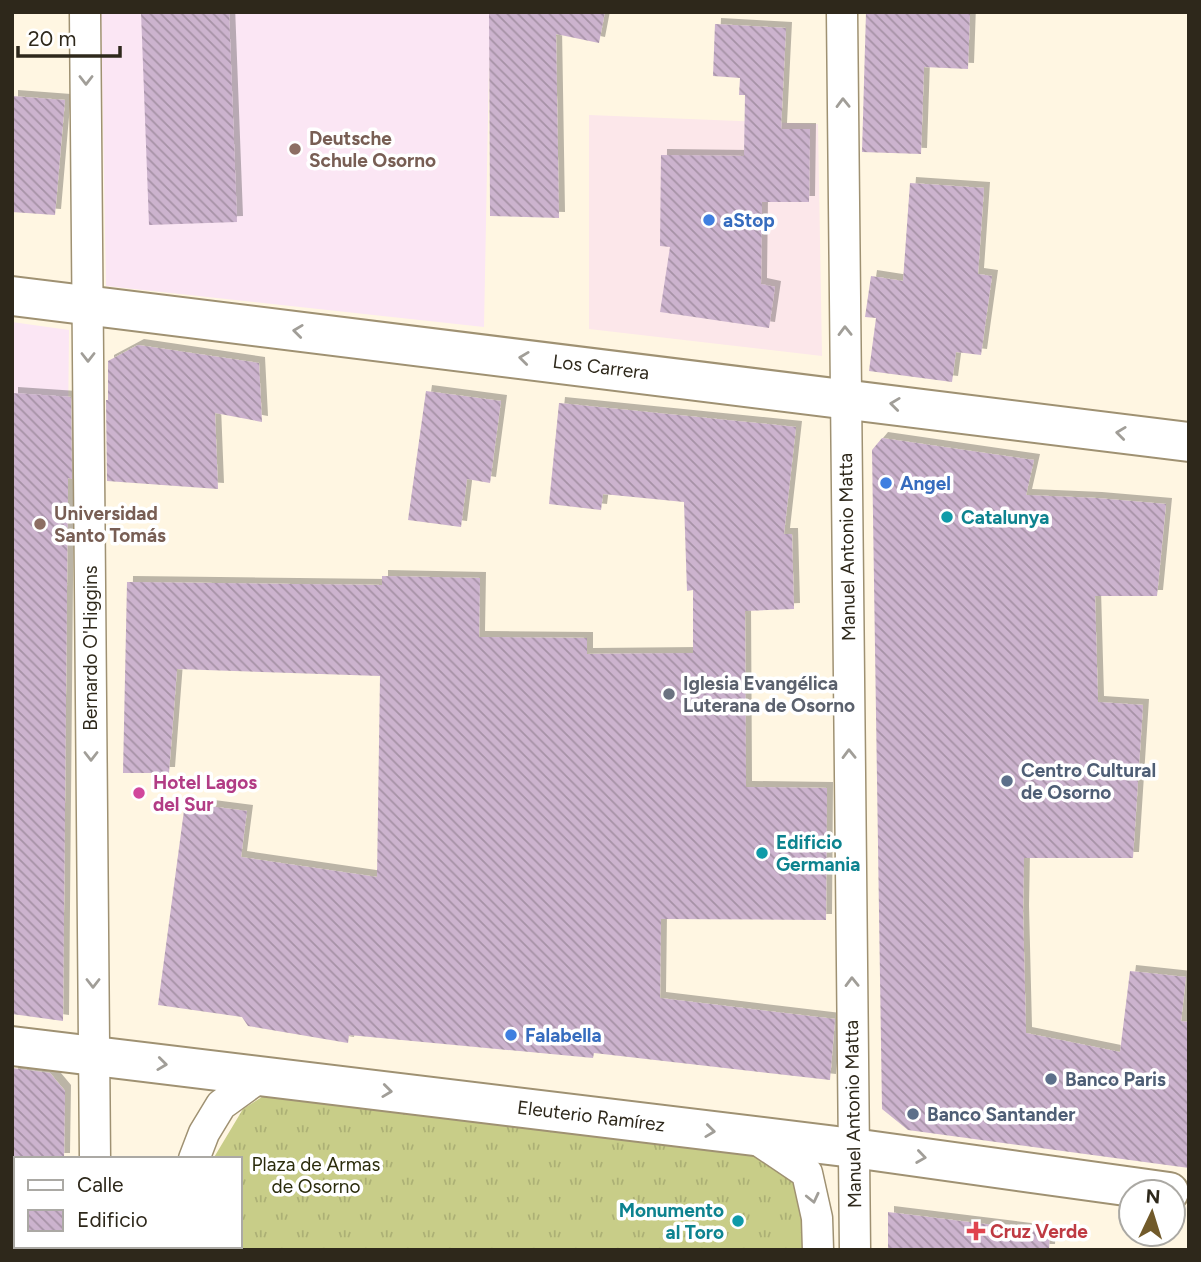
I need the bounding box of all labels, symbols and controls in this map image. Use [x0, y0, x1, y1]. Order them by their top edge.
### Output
scale bar [18, 14, 119, 58]
text: 20 m [28, 26, 76, 51]
one-way arrow [78, 76, 94, 86]
one-way arrow [835, 98, 851, 108]
place label: Deutsche Schule Osorno [309, 127, 436, 172]
marker: Deutsche Schule Osorno [287, 141, 303, 157]
place label: aStop [723, 209, 775, 232]
marker: aStop [701, 212, 717, 228]
one-way arrow [292, 323, 304, 338]
one-way arrow [837, 325, 853, 336]
street label: Los Carrera [551, 350, 651, 384]
one-way arrow [518, 351, 530, 366]
one-way arrow [80, 352, 96, 363]
one-way arrow [890, 397, 901, 412]
one-way arrow [1115, 426, 1127, 441]
street label: Manuel Antonio Matta [834, 453, 860, 641]
place label: Angel [900, 472, 951, 495]
marker: Angel [878, 475, 894, 491]
place label: Universidad Santo Tomás [54, 502, 166, 547]
place label: Catalunya [961, 506, 1049, 529]
marker: Catalunya [939, 509, 955, 525]
marker: Universidad Santo Tomás [32, 516, 48, 532]
street label: Bernardo O'Higgins [79, 565, 102, 731]
place label: Iglesia Evangélica Luterana de Osorno [683, 672, 855, 717]
marker: Iglesia Evangélica Luterana de Osorno [661, 686, 677, 702]
one-way arrow [842, 749, 857, 760]
one-way arrow [83, 751, 99, 762]
place label: Centro Cultural de Osorno [1021, 759, 1156, 804]
place label: Hotel Lagos del Sur [153, 771, 257, 816]
marker: Centro Cultural de Osorno [999, 773, 1015, 789]
marker: Hotel Lagos del Sur [131, 785, 147, 801]
place label: Edificio Germania [776, 831, 860, 876]
marker: Edificio Germania [754, 845, 770, 861]
one-way arrow [844, 976, 860, 987]
one-way arrow [85, 979, 101, 989]
street label: Manuel Antonio Matta [840, 1020, 866, 1208]
place label: Falabella [525, 1024, 602, 1047]
marker: Falabella [503, 1027, 519, 1043]
one-way arrow [156, 1056, 167, 1071]
place label: Banco Paris [1065, 1068, 1166, 1091]
marker: Banco Paris [1043, 1071, 1059, 1087]
one-way arrow [382, 1083, 393, 1098]
street label: Eleuterio Ramírez [516, 1096, 666, 1136]
place label: Banco Santander [927, 1103, 1075, 1126]
marker: Banco Santander [905, 1106, 921, 1122]
one-way arrow [705, 1123, 716, 1138]
one-way arrow [915, 1150, 927, 1165]
park label: Plaza de Armas de Osorno [252, 1153, 381, 1198]
legend [14, 1157, 242, 1248]
text: Calle [77, 1172, 124, 1197]
north arrow [1117, 1178, 1187, 1248]
text: N [1145, 1185, 1161, 1209]
one-way arrow [805, 1192, 819, 1204]
place label: Monumento al Toro [619, 1199, 724, 1244]
text: Edificio [77, 1207, 148, 1232]
marker: Monumento al Toro [730, 1213, 746, 1229]
place label: Cruz Verde [990, 1220, 1088, 1243]
marker: Cruz Verde [968, 1223, 984, 1239]

